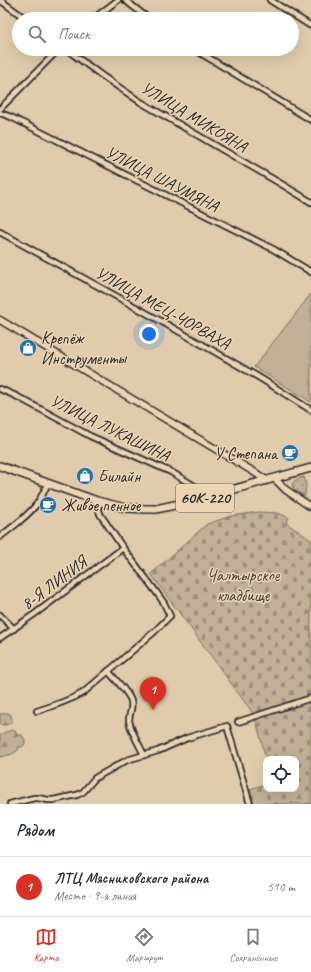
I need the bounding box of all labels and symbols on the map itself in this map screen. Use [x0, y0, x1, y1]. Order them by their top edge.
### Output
street label: УЛИЦА МИКОЯНА [137, 77, 252, 158]
street label: УЛИЦА ШАУМЯНА [102, 141, 223, 217]
street label: УЛИЦА МЕЦ-ЧОРВАХА [92, 262, 235, 354]
your location [139, 324, 159, 344]
place label: Крепёж Инструменты [41, 328, 128, 369]
shop icon: Крепёж Инструменты [18, 338, 38, 358]
street label: УЛИЦА ЛУКАШИНА [47, 390, 175, 467]
place label: У Степана [214, 443, 279, 464]
cafe icon: У Степана [280, 443, 300, 463]
shop icon: Билайн [75, 466, 95, 486]
place label: Билайн [98, 466, 141, 487]
road number: 60К-220 [176, 484, 234, 512]
cafe icon: Живое пенное [38, 495, 58, 515]
place label: Живое пенное [61, 495, 142, 516]
street label: 8-Я ЛИНИЯ [17, 550, 93, 614]
park label: Чалтырское кладбище [207, 565, 281, 606]
pin: 1 [140, 677, 166, 710]

